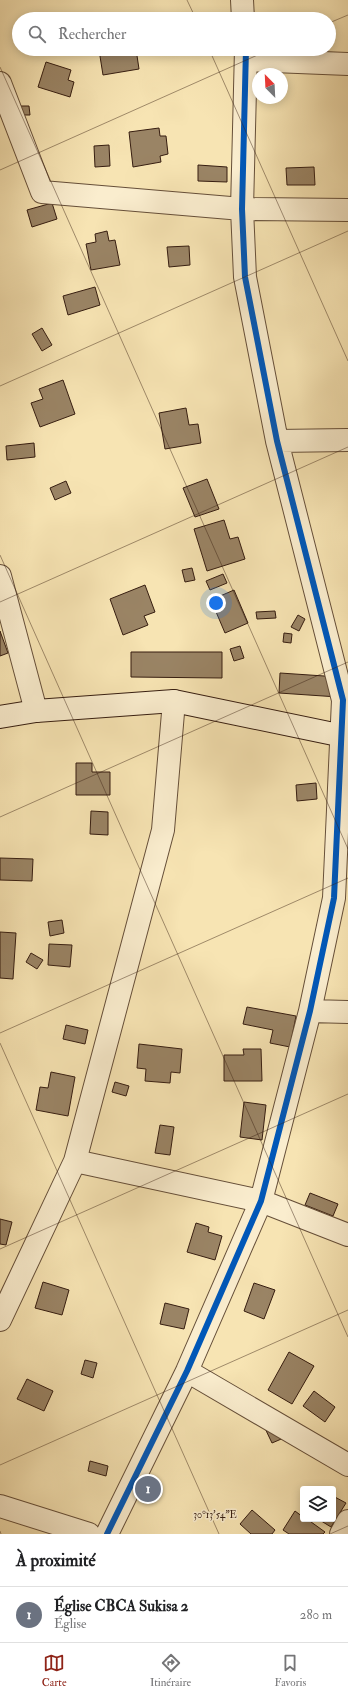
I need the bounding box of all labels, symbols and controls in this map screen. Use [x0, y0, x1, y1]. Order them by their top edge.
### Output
search box [12, 12, 336, 56]
icon: search [26, 23, 48, 45]
text: Rechercher [58, 25, 126, 44]
north arrow [252, 68, 288, 104]
your location [206, 593, 226, 613]
pin: 1 [135, 1474, 161, 1504]
map controls [300, 1486, 336, 1522]
button: layers [300, 1486, 336, 1522]
text: 30°13'54"E [193, 1509, 237, 1521]
text: À proximité [16, 1550, 96, 1571]
text: Église CBCA Sukisa 2 [54, 1597, 188, 1616]
text: 1 [27, 1607, 31, 1623]
text: 280 m [300, 1607, 332, 1623]
text: Église [54, 1616, 86, 1632]
tab: Carte [42, 1652, 67, 1689]
tab: Itinéraire [150, 1652, 191, 1689]
tab: Favoris [275, 1652, 306, 1689]

